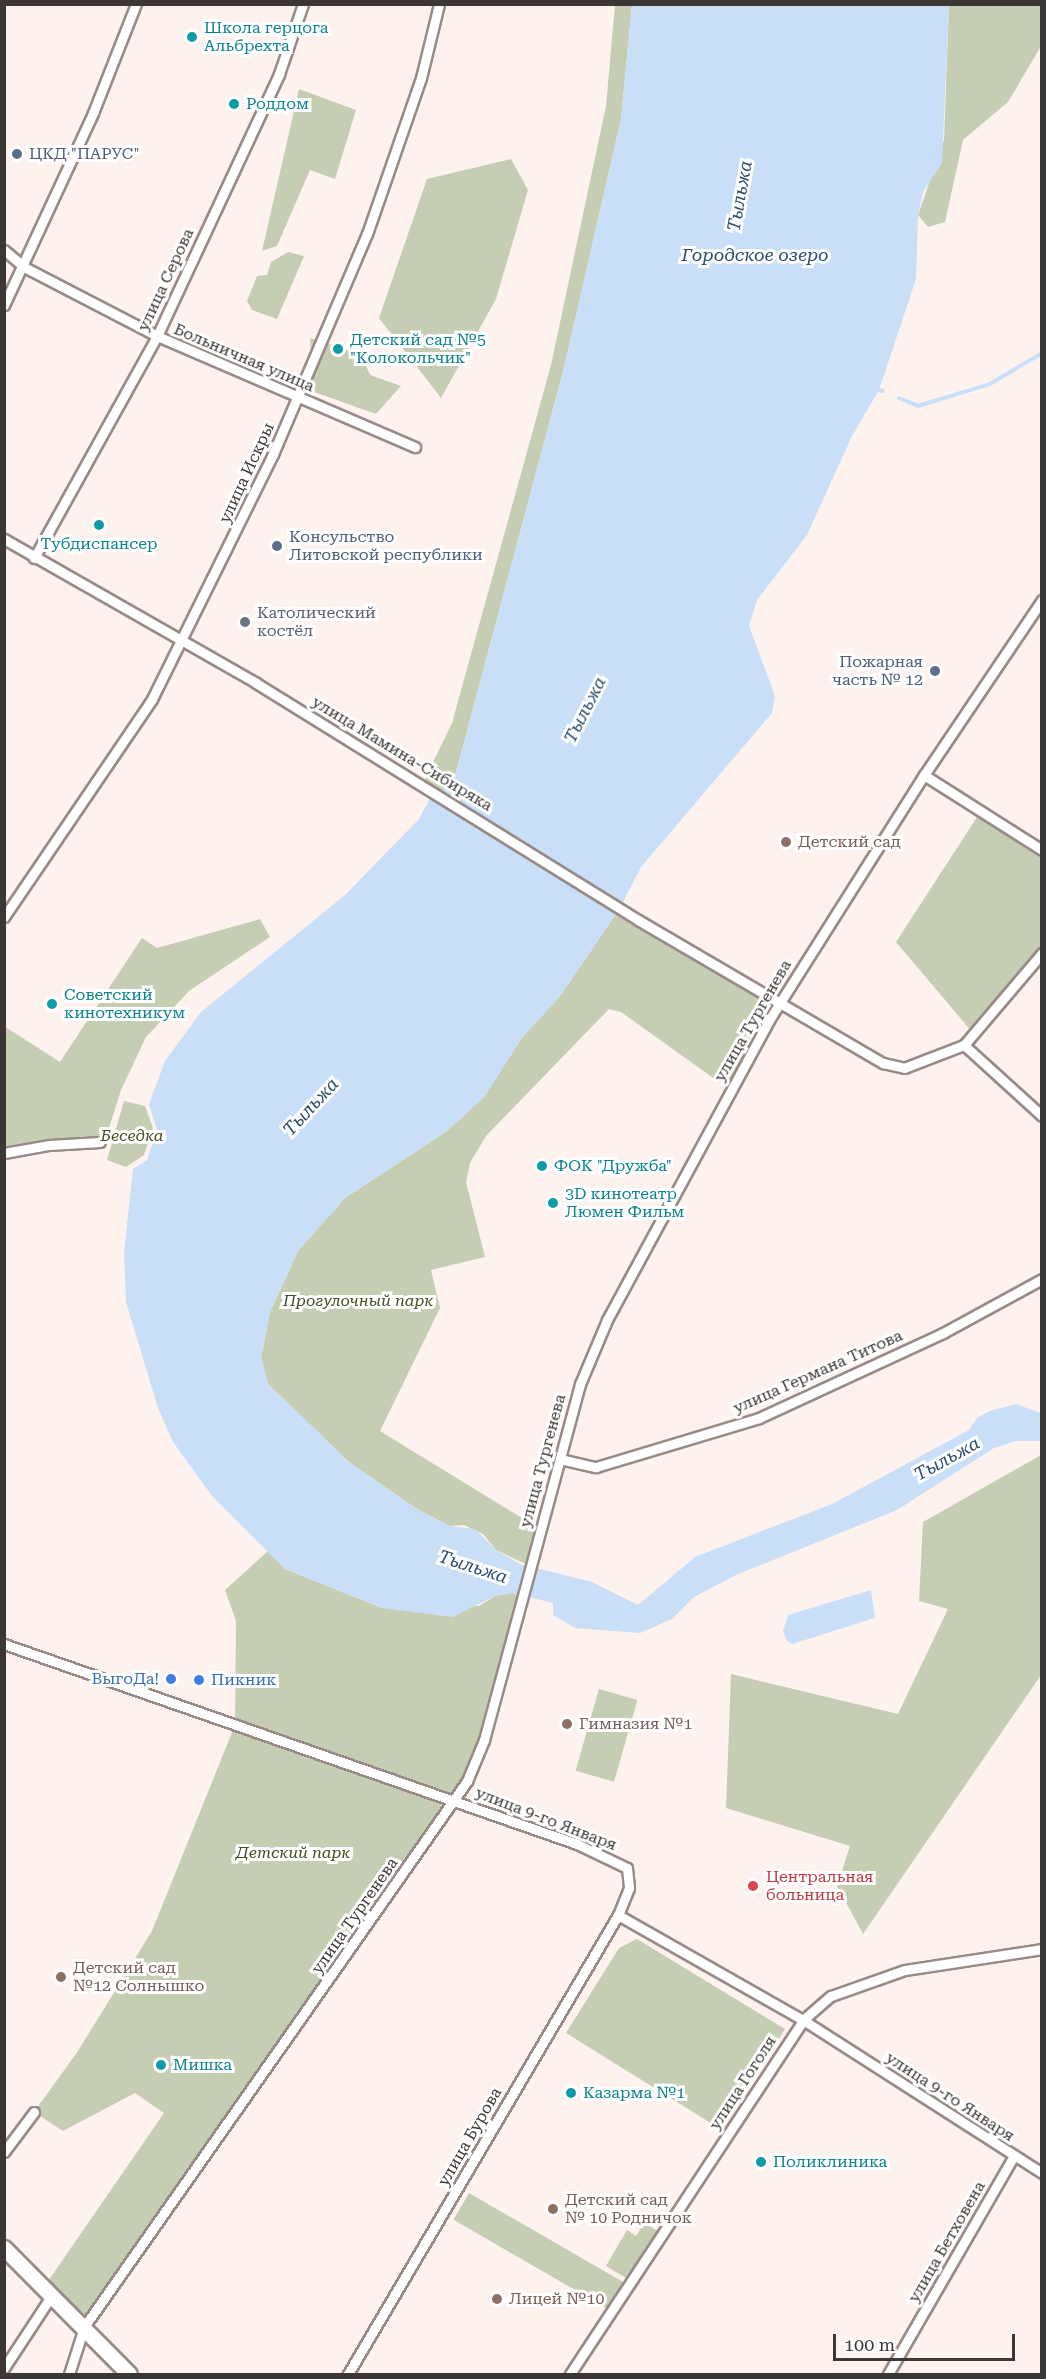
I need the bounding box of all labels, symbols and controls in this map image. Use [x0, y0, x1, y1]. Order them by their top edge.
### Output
place label: Школа герцога Альбрехта [204, 18, 329, 56]
marker: Школа герцога Альбрехта [185, 30, 199, 44]
place label: Роддом [246, 94, 309, 114]
marker: Роддом [227, 97, 241, 111]
place label: ЦКД "ПАРУС" [29, 144, 139, 164]
marker: ЦКД "ПАРУС" [10, 147, 24, 161]
water label: Тыльжа [723, 159, 757, 233]
street label: улица Серова [134, 226, 198, 334]
water label: Городское озеро [681, 244, 829, 266]
street label: Больничная улица [171, 320, 317, 396]
place label: Детский сад №5 "Колокольчик" [350, 330, 486, 368]
marker: Детский сад №5 "Колокольчик" [331, 342, 345, 356]
street label: улица Искры [215, 420, 279, 526]
marker: Тубдиспансер [92, 518, 106, 532]
place label: Консульство Литовской республики [289, 527, 483, 565]
place label: Тубдиспансер [41, 534, 157, 554]
marker: Консульство Литовской республики [270, 539, 284, 553]
place label: Католический костёл [257, 603, 376, 641]
marker: Католический костёл [238, 615, 252, 629]
place label: Пожарная часть № 12 [832, 652, 923, 690]
marker: Пожарная часть № 12 [928, 664, 942, 678]
water label: Тыльжа [559, 673, 611, 747]
street label: улица Мамина-Сибиряка [308, 692, 496, 816]
place label: Детский сад [798, 832, 901, 852]
marker: Детский сад [779, 835, 793, 849]
street label: улица Тургенева [710, 957, 796, 1085]
place label: Советский кинотехникум [64, 985, 185, 1023]
marker: Советский кинотехникум [45, 997, 59, 1011]
water label: Тыльжа [279, 1074, 343, 1140]
park label: Беседка [101, 1126, 163, 1146]
place label: ФОК "Дружба" [554, 1156, 672, 1176]
marker: ФОК "Дружба" [535, 1159, 549, 1173]
place label: 3D кинотеатр Люмен Фильм [565, 1184, 684, 1222]
marker: 3D кинотеатр Люмен Фильм [546, 1196, 560, 1210]
park label: Прогулочный парк [283, 1291, 433, 1311]
street label: улица Германа Титова [731, 1326, 905, 1418]
street label: улица Тургенева [516, 1392, 570, 1530]
water label: Тыльжа [911, 1432, 983, 1486]
water label: Тыльжа [436, 1546, 510, 1588]
place label: ВыгоДа! [91, 1669, 159, 1689]
place label: Пикник [211, 1670, 276, 1690]
marker: ВыгоДа! [164, 1672, 178, 1686]
marker: Пикник [192, 1673, 206, 1687]
place label: Гимназия №1 [579, 1714, 692, 1734]
marker: Гимназия №1 [560, 1717, 574, 1731]
street label: улица 9-го Января [473, 1783, 619, 1855]
park label: Детский парк [236, 1843, 350, 1863]
street label: улица Тургенева [308, 1854, 402, 1978]
place label: Центральная больница [766, 1867, 873, 1905]
marker: Центральная больница [744, 1877, 762, 1895]
place label: Детский сад №12 Солнышко [73, 1958, 204, 1996]
marker: Детский сад №12 Солнышко [54, 1970, 68, 1984]
street label: улица Гоголя [705, 2032, 781, 2134]
street label: улица 9-го Января [882, 2048, 1018, 2146]
place label: Мишка [173, 2055, 232, 2075]
marker: Мишка [154, 2058, 168, 2072]
place label: Казарма №1 [583, 2083, 685, 2103]
street label: улица Бурова [434, 2084, 506, 2190]
marker: Казарма №1 [564, 2086, 578, 2100]
place label: Поликлиника [773, 2152, 887, 2172]
marker: Поликлиника [754, 2155, 768, 2169]
street label: улица Бетховена [904, 2178, 990, 2306]
place label: Детский сад № 10 Родничок [565, 2190, 692, 2228]
marker: Детский сад № 10 Родничок [546, 2202, 560, 2216]
place label: Лицей №10 [509, 2289, 604, 2309]
marker: Лицей №10 [490, 2292, 504, 2306]
scale bar [836, 2322, 1018, 2360]
text: 100 m [844, 2334, 895, 2355]

